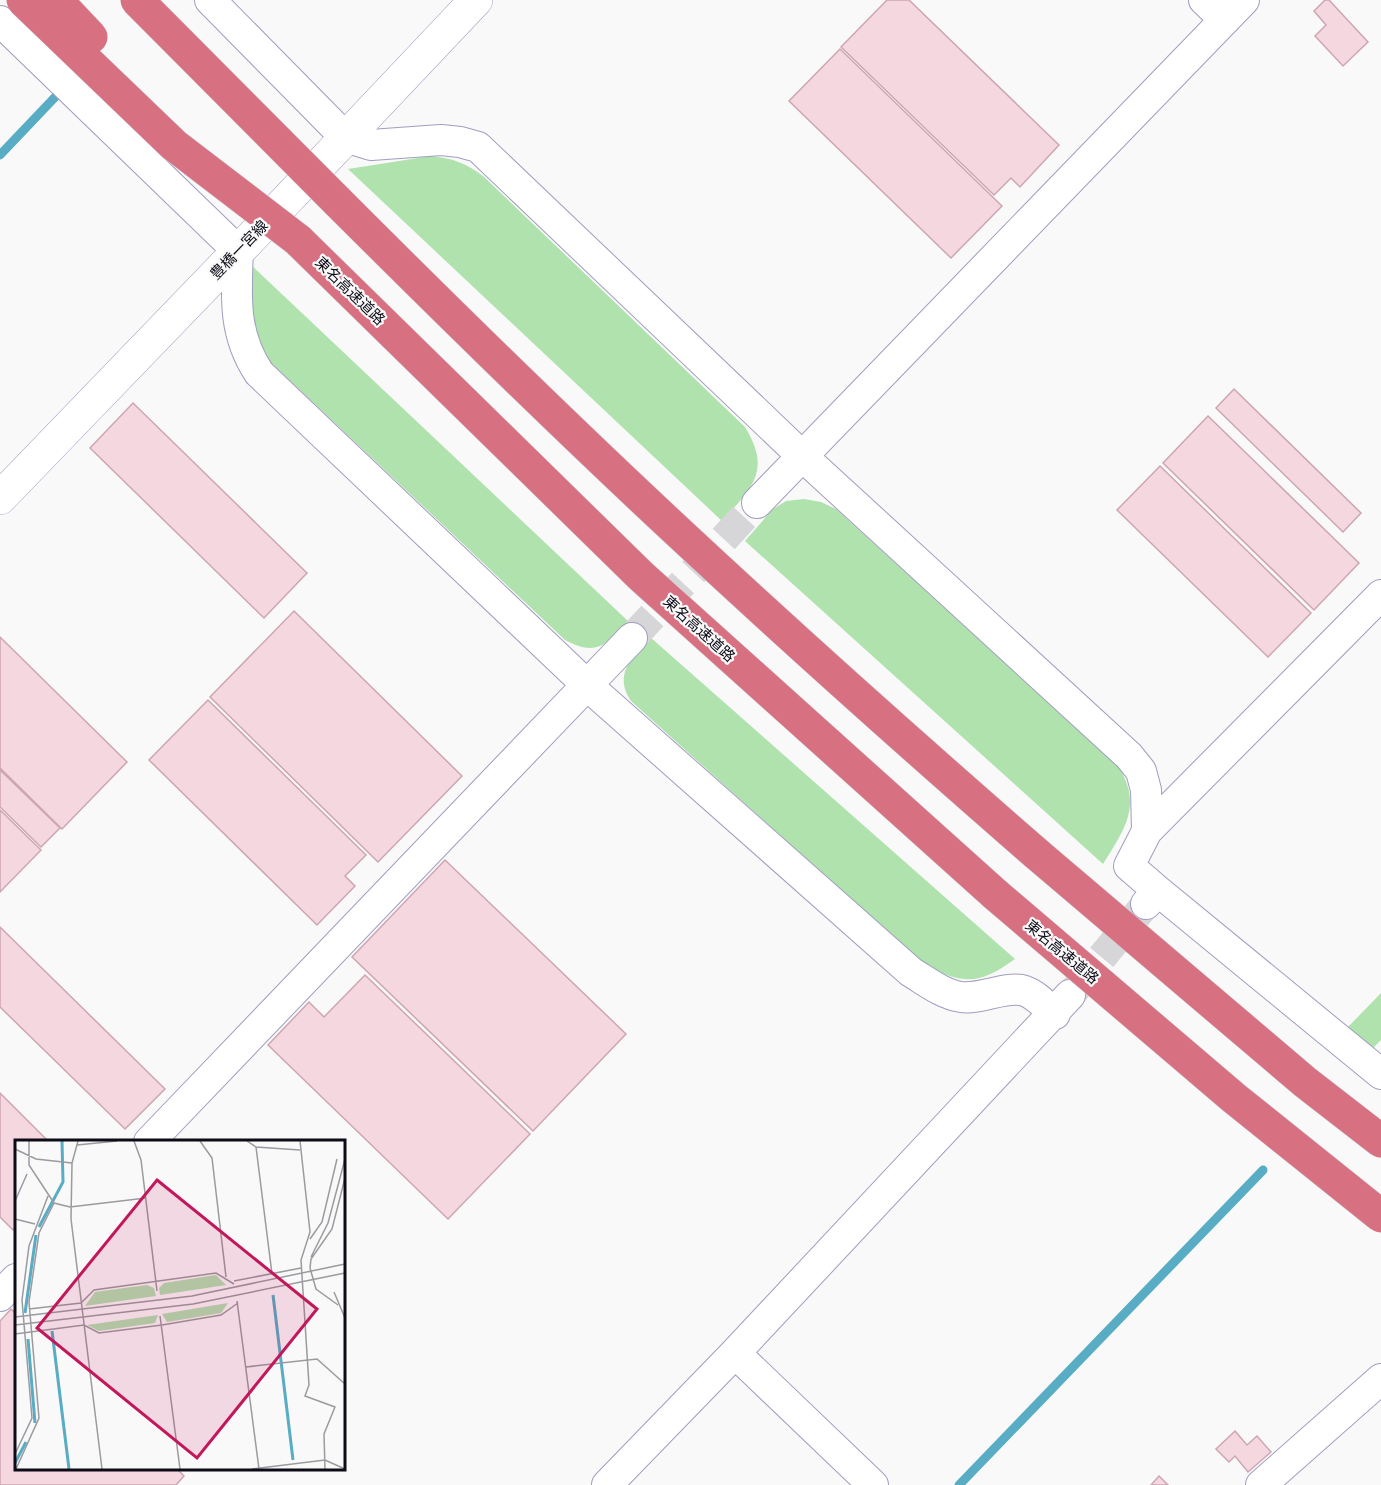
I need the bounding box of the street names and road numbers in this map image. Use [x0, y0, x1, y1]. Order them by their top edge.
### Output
street label: 豊橋一宮線 [206, 217, 272, 283]
street label: 東名高速道路 [311, 253, 389, 329]
street label: 東名高速道路 [660, 592, 738, 666]
street label: 東名高速道路 [1022, 916, 1102, 988]

